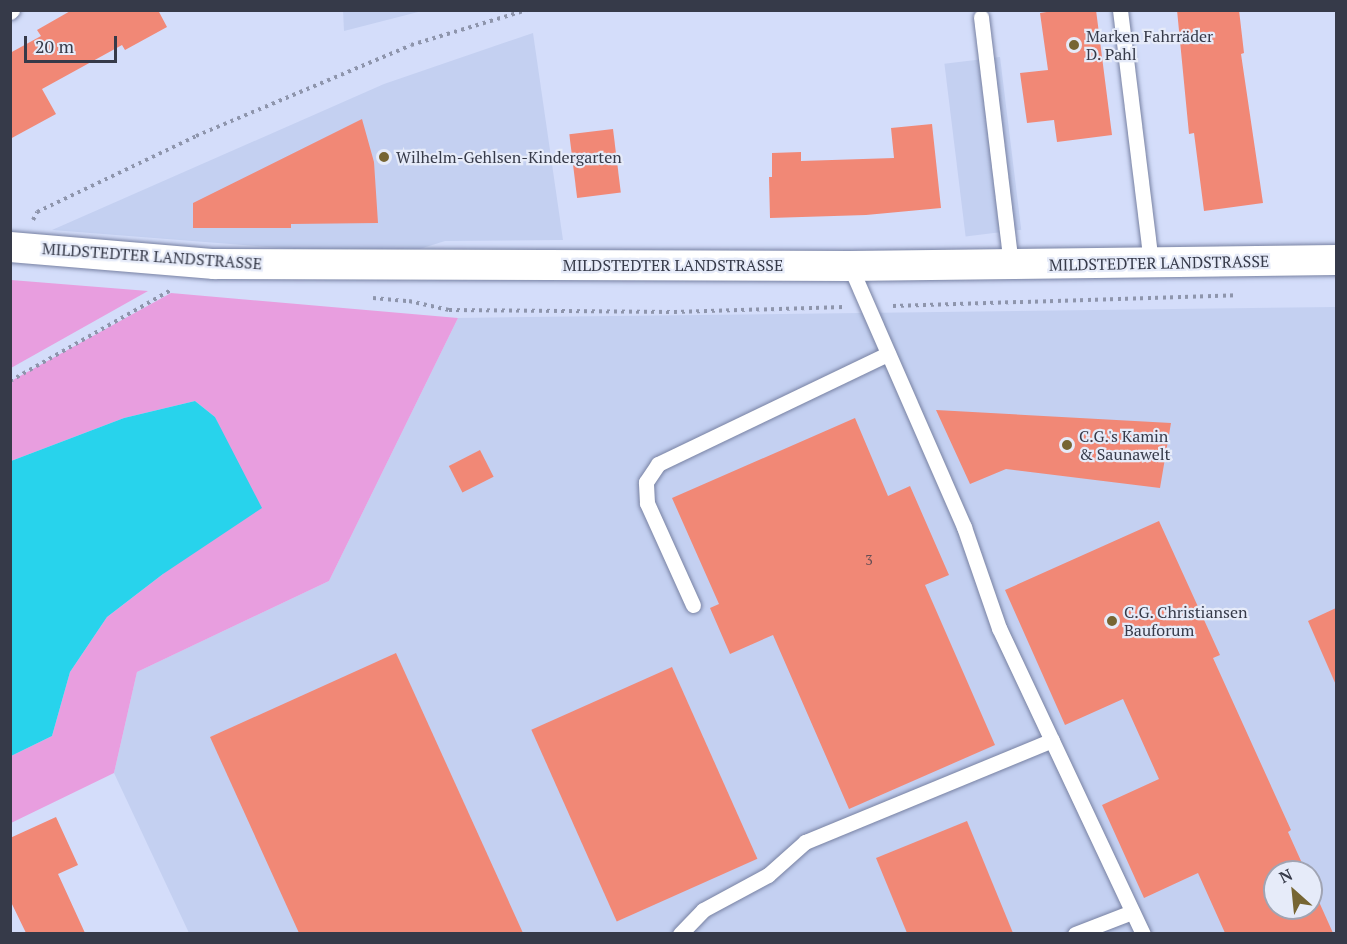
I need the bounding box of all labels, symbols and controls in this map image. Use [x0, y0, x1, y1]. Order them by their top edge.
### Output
scale bar [27, 24, 120, 62]
place label: Marken Fahrräder D. Pahl [1086, 26, 1213, 64]
text: 20 m [35, 34, 74, 58]
marker: Marken Fahrräder D. Pahl [1067, 38, 1081, 52]
place label: Wilhelm-Gehlsen-Kindergarten [396, 147, 622, 167]
marker: Wilhelm-Gehlsen-Kindergarten [377, 150, 391, 164]
street label: MILDSTEDTER LANDSTRASSE [41, 239, 263, 273]
street label: MILDSTEDTER LANDSTRASSE [1049, 251, 1269, 275]
street label: MILDSTEDTER LANDSTRASSE [563, 255, 783, 275]
place label: C.G.'s Kamin & Saunawelt [1079, 426, 1170, 464]
marker: C.G.'s Kamin & Saunawelt [1060, 438, 1074, 452]
house number: 3 [865, 552, 873, 568]
place label: C.G. Christiansen Bauforum [1124, 602, 1248, 640]
marker: C.G. Christiansen Bauforum [1105, 614, 1119, 628]
north arrow [1263, 860, 1323, 920]
text: N [1275, 863, 1296, 888]

